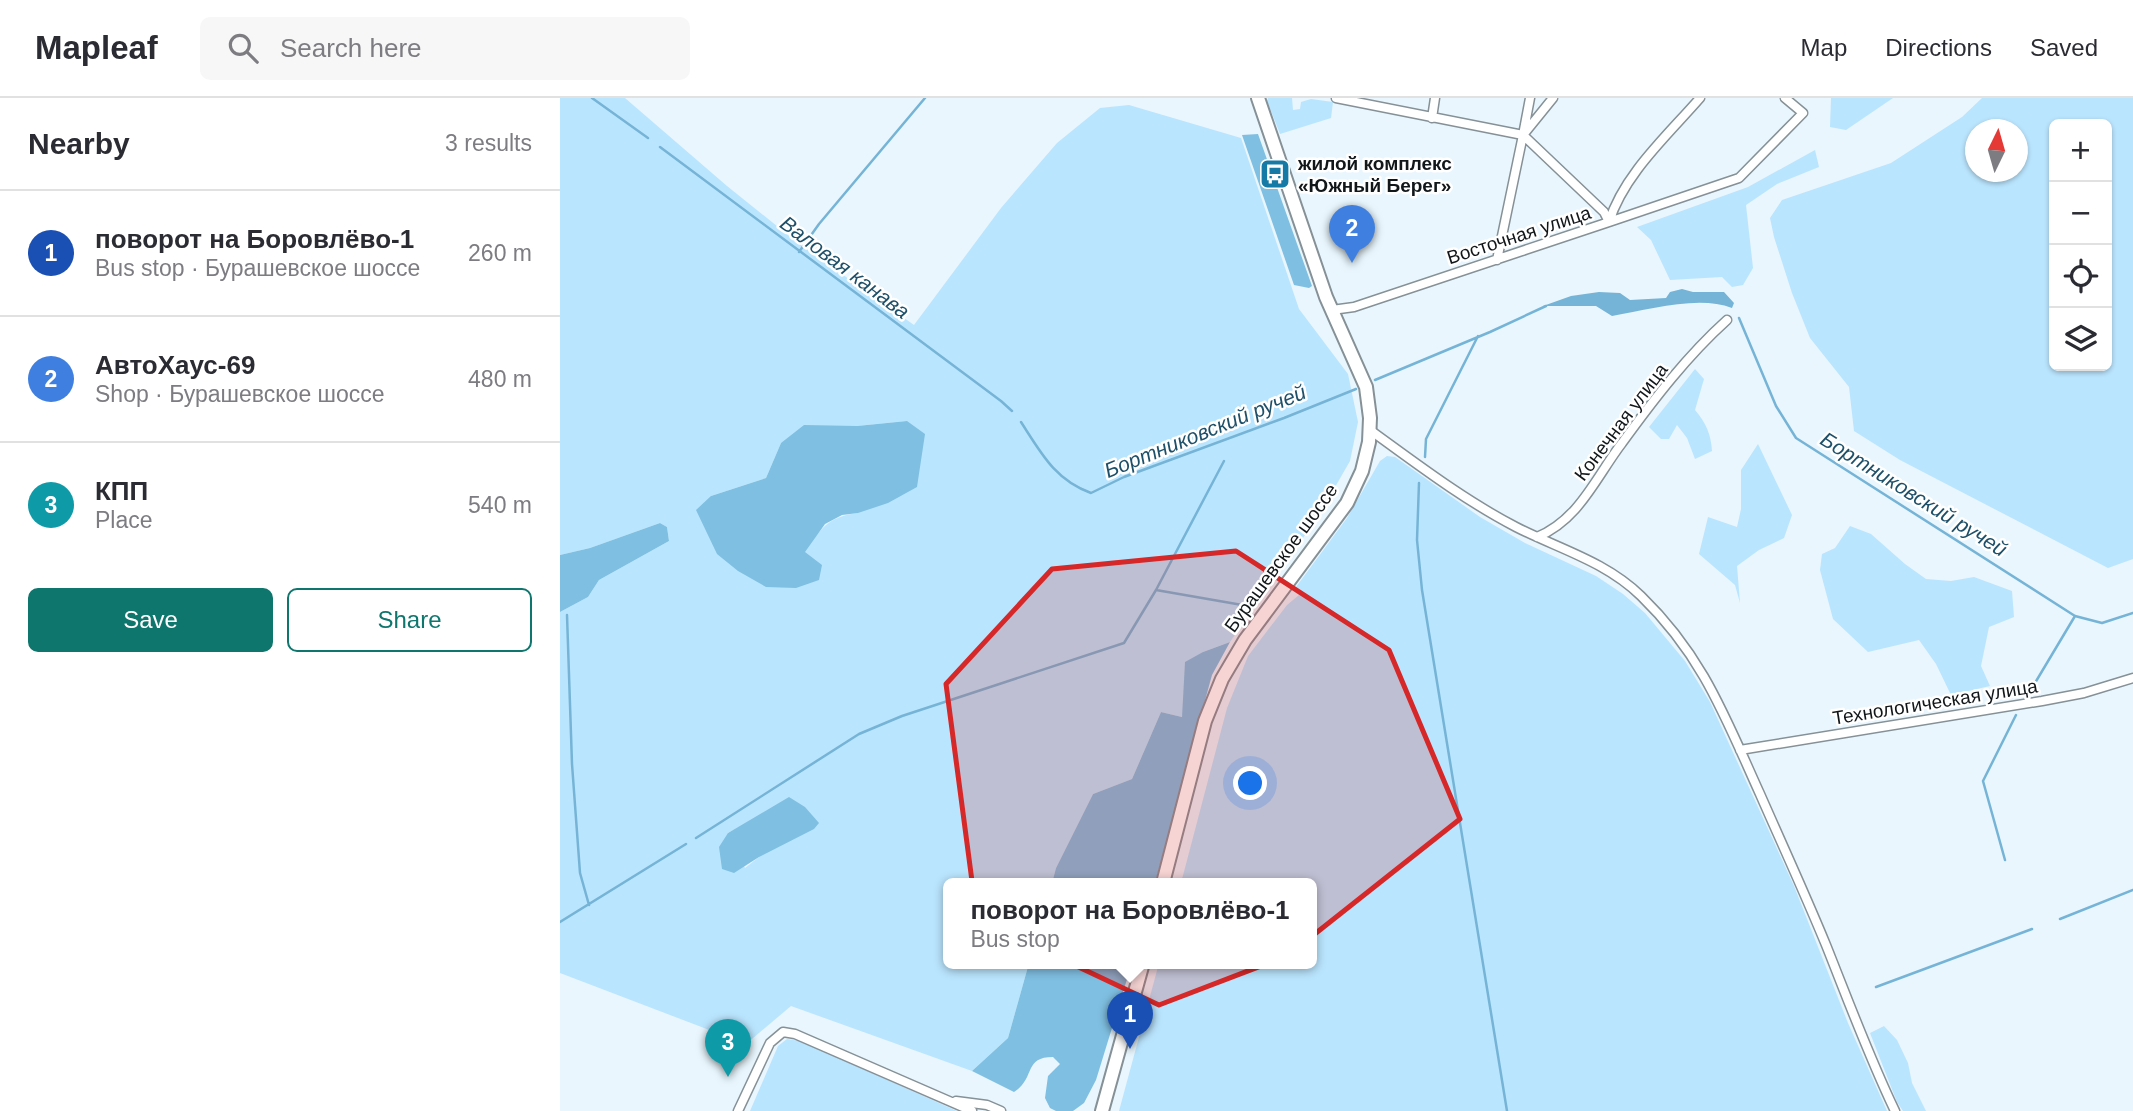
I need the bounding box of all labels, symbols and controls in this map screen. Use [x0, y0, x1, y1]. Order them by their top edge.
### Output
search box [200, 17, 690, 80]
text: Mapleaf [35, 29, 158, 66]
icon: search [224, 29, 262, 67]
text: Search here [280, 33, 422, 63]
text: Map [1801, 34, 1847, 61]
text: Directions [1885, 34, 1992, 61]
text: Saved [2030, 34, 2098, 61]
north arrow [1965, 119, 2028, 182]
map controls [2049, 119, 2112, 371]
button: + [2049, 119, 2112, 182]
text: Nearby [28, 127, 130, 160]
text: 3 results [445, 130, 532, 156]
place label: жилой комплекс «Южный Берег» [1297, 153, 1452, 196]
bus stop icon: жилой комплекс «Южный Берег» [1258, 157, 1292, 191]
button: − [2049, 182, 2112, 245]
street label: Восточная улица [1444, 202, 1594, 268]
pin: 2 [1329, 205, 1375, 263]
water label: Валовая канава [776, 211, 914, 323]
text: поворот на Боровлёво-1 [95, 224, 414, 254]
text: 1 [45, 240, 57, 266]
text: 260 m [468, 240, 532, 266]
button: locate [2049, 245, 2112, 308]
text: Bus stop · Бурашевское шоссе [95, 255, 420, 281]
button: layers [2049, 308, 2112, 371]
text: АвтоХаус-69 [95, 350, 255, 380]
street label: Конечная улица [1570, 359, 1672, 485]
text: 2 [45, 366, 57, 392]
text: 480 m [468, 366, 532, 392]
water label: Бортниковский ручей [1101, 380, 1309, 482]
text: Shop · Бурашевское шоссе [95, 381, 385, 407]
water label: Бортниковский ручей [1817, 427, 2012, 561]
text: КПП [95, 476, 148, 506]
street label: Бурашевское шоссе [1220, 480, 1342, 636]
text: 3 [45, 492, 57, 518]
text: 540 m [468, 492, 532, 518]
text: Place [95, 507, 153, 533]
button: Save [28, 588, 273, 652]
button: Share [287, 588, 532, 652]
street label: Технологическая улица [1831, 675, 2039, 729]
your location [1233, 766, 1267, 800]
popup [943, 878, 1317, 969]
text: поворот на Боровлёво-1 [970, 895, 1290, 925]
text: Bus stop [970, 926, 1060, 952]
pin: 1 [1107, 991, 1153, 1049]
pin: 3 [705, 1019, 751, 1077]

